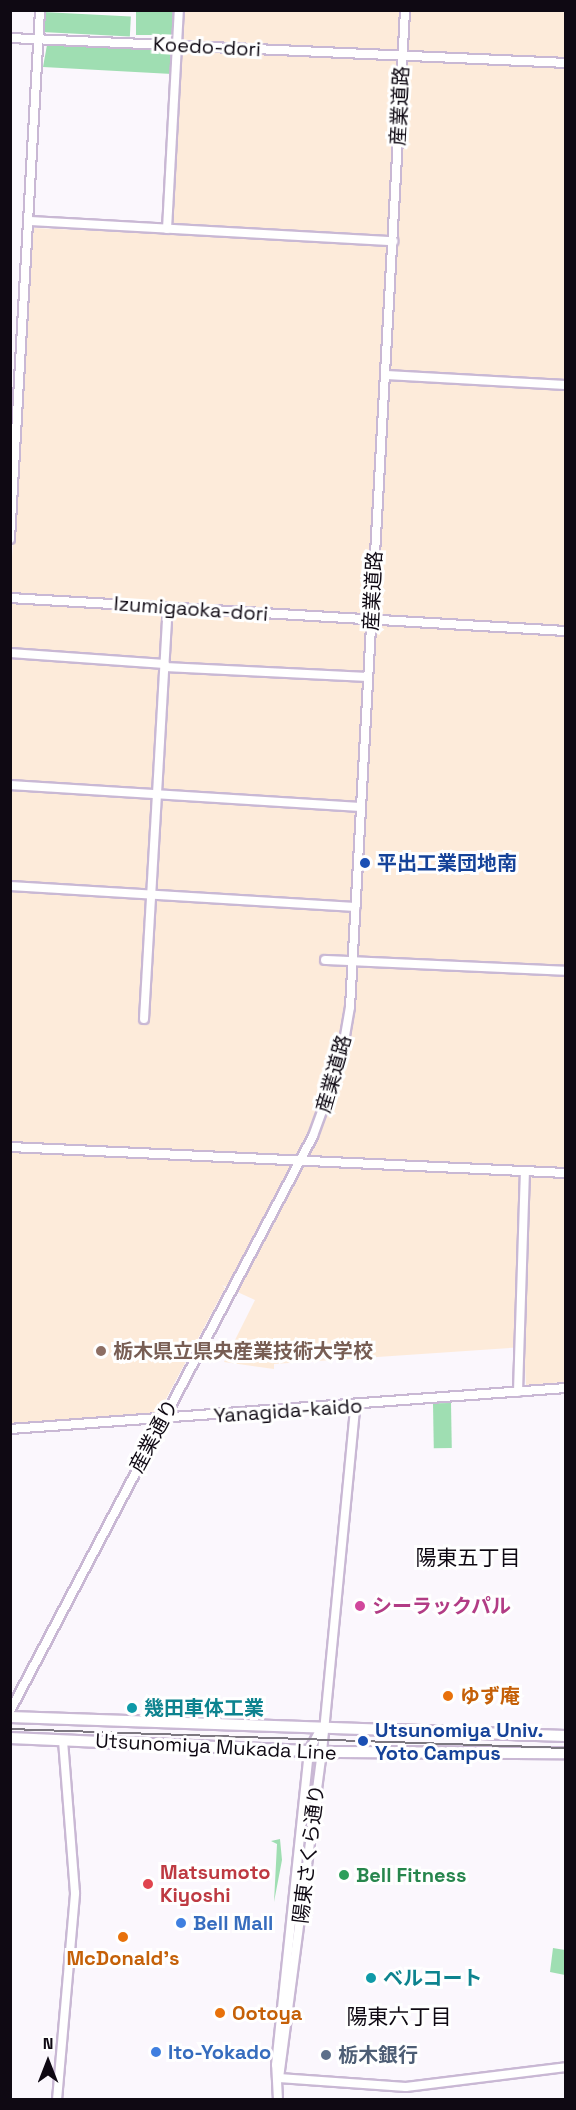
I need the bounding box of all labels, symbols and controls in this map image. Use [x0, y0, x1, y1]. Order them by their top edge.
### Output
street label: Koedo-dori [152, 32, 262, 62]
street label: 産業道路 [386, 65, 414, 147]
street label: 産業道路 [359, 550, 387, 632]
street label: Izumigaoka-dori [113, 592, 269, 626]
place label: 平出工業団地南 [377, 851, 517, 875]
marker: 平出工業団地南 [358, 856, 372, 870]
street label: 産業道路 [311, 1032, 357, 1116]
place label: 栃木県立県央産業技術大学校 [113, 1339, 373, 1363]
marker: 栃木県立県央産業技術大学校 [94, 1344, 108, 1358]
street label: Yanagida-kaido [213, 1394, 363, 1428]
street label: 産業通り [125, 1395, 183, 1477]
district label: 陽東五丁目 [416, 1545, 520, 1571]
place label: シーラックパル [372, 1594, 512, 1618]
marker: シーラックパル [353, 1599, 367, 1613]
place label: ゆず庵 [460, 1684, 520, 1708]
marker: ゆず庵 [441, 1689, 455, 1703]
place label: 幾田車体工業 [144, 1696, 264, 1720]
marker: 幾田車体工業 [125, 1701, 139, 1715]
place label: Utsunomiya Univ. Yoto Campus [375, 1718, 543, 1765]
street label: Utsunomiya Mukada Line [95, 1729, 337, 1765]
marker: Utsunomiya Univ. Yoto Campus [356, 1734, 370, 1748]
street label: 陽東さくら通り [289, 1783, 329, 1925]
place label: Matsumoto Kiyoshi [160, 1860, 270, 1907]
place label: Bell Fitness [356, 1863, 466, 1887]
marker: Bell Fitness [337, 1868, 351, 1882]
marker: Matsumoto Kiyoshi [141, 1877, 155, 1891]
place label: Bell Mall [193, 1911, 273, 1935]
marker: Bell Mall [174, 1916, 188, 1930]
marker: McDonald's [116, 1930, 130, 1944]
place label: McDonald's [66, 1946, 180, 1970]
place label: ベルコート [383, 1966, 483, 1990]
marker: ベルコート [364, 1971, 378, 1985]
place label: Ootoya [232, 2001, 302, 2025]
district label: 陽東六丁目 [347, 2004, 451, 2030]
marker: Ootoya [213, 2006, 227, 2020]
north arrow [18, 2032, 78, 2092]
text: N [43, 2033, 53, 2054]
place label: Ito-Yokado [168, 2040, 271, 2064]
place label: 栃木銀行 [338, 2043, 418, 2067]
marker: Ito-Yokado [149, 2045, 163, 2059]
marker: 栃木銀行 [319, 2048, 333, 2062]

